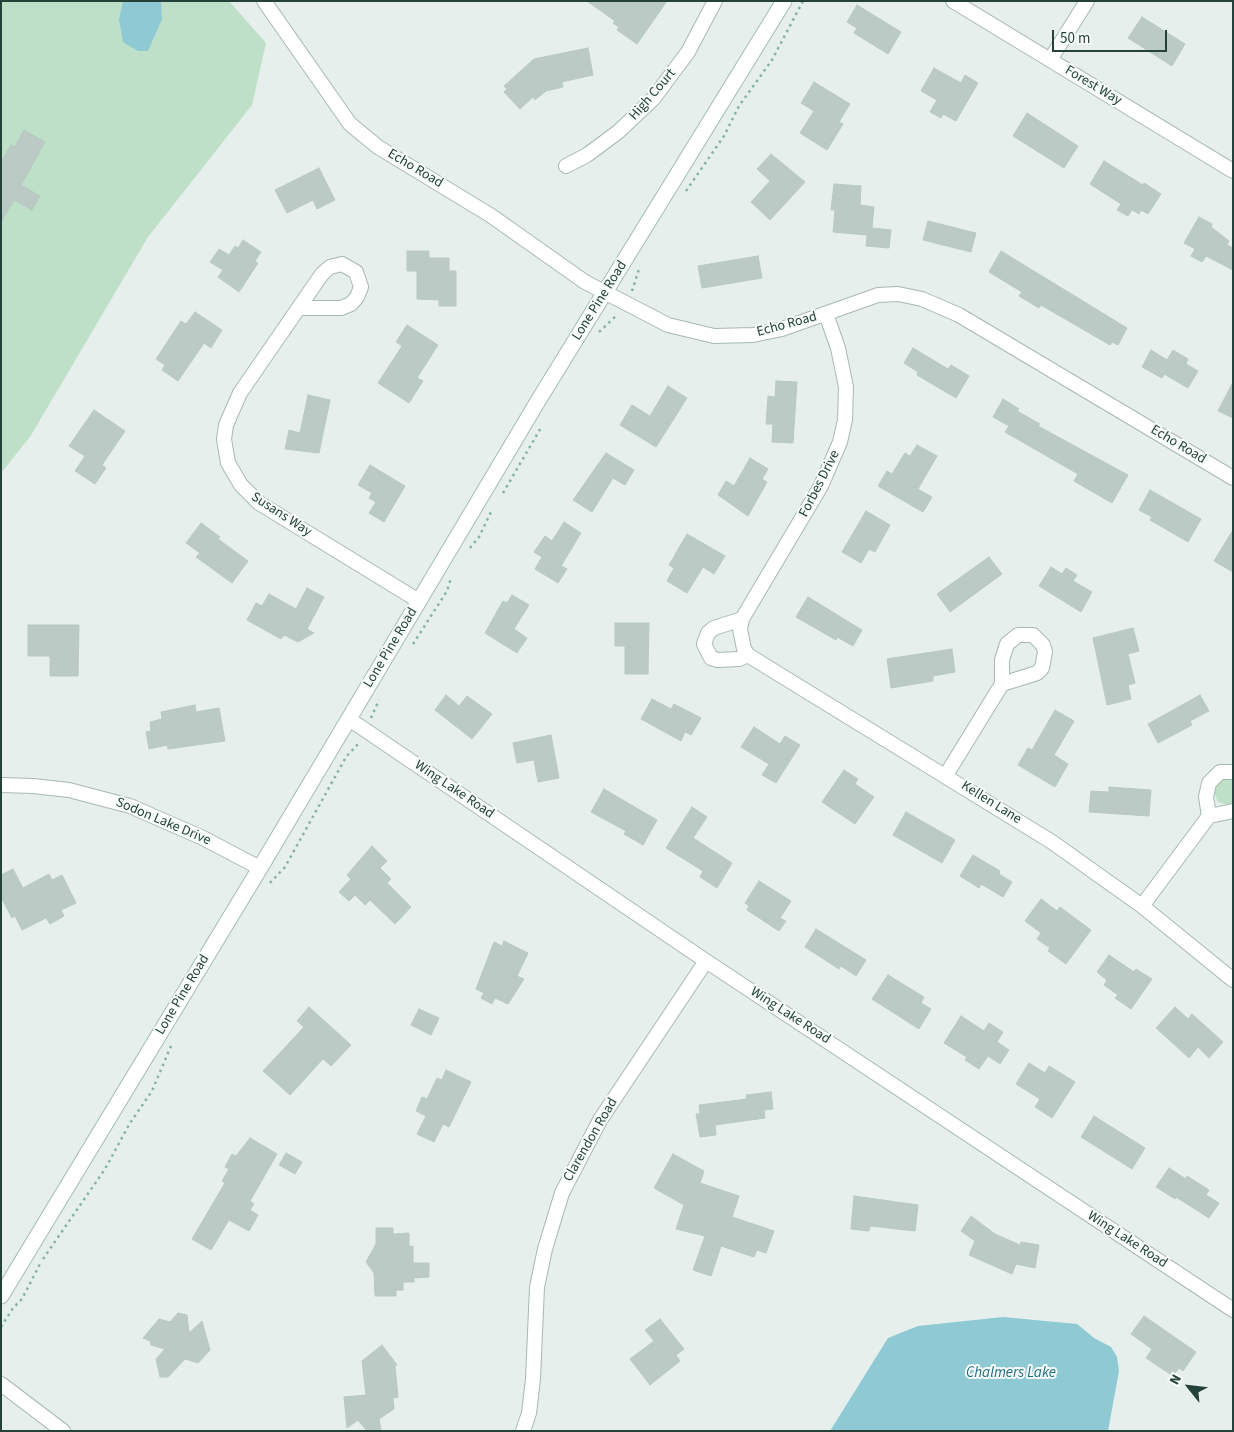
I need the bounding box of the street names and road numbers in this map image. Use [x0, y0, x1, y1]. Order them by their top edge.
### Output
street label: Forest Way [1061, 62, 1125, 110]
street label: High Court [626, 66, 680, 124]
street label: Echo Road [384, 146, 446, 192]
street label: Lone Pine Road [569, 258, 631, 344]
street label: Echo Road [755, 309, 819, 341]
street label: Echo Road [1147, 422, 1209, 468]
street label: Forbes Drive [796, 448, 844, 520]
street label: Susans Way [248, 489, 314, 541]
street label: Lone Pine Road [361, 605, 421, 691]
street label: Wing Lake Road [411, 757, 497, 823]
street label: Kellen Lane [958, 778, 1024, 828]
street label: Sodon Lake Drive [113, 794, 213, 850]
street label: Lone Pine Road [153, 952, 213, 1038]
street label: Wing Lake Road [747, 984, 833, 1048]
street label: Clarendon Road [560, 1095, 622, 1185]
street label: Wing Lake Road [1084, 1208, 1170, 1272]

